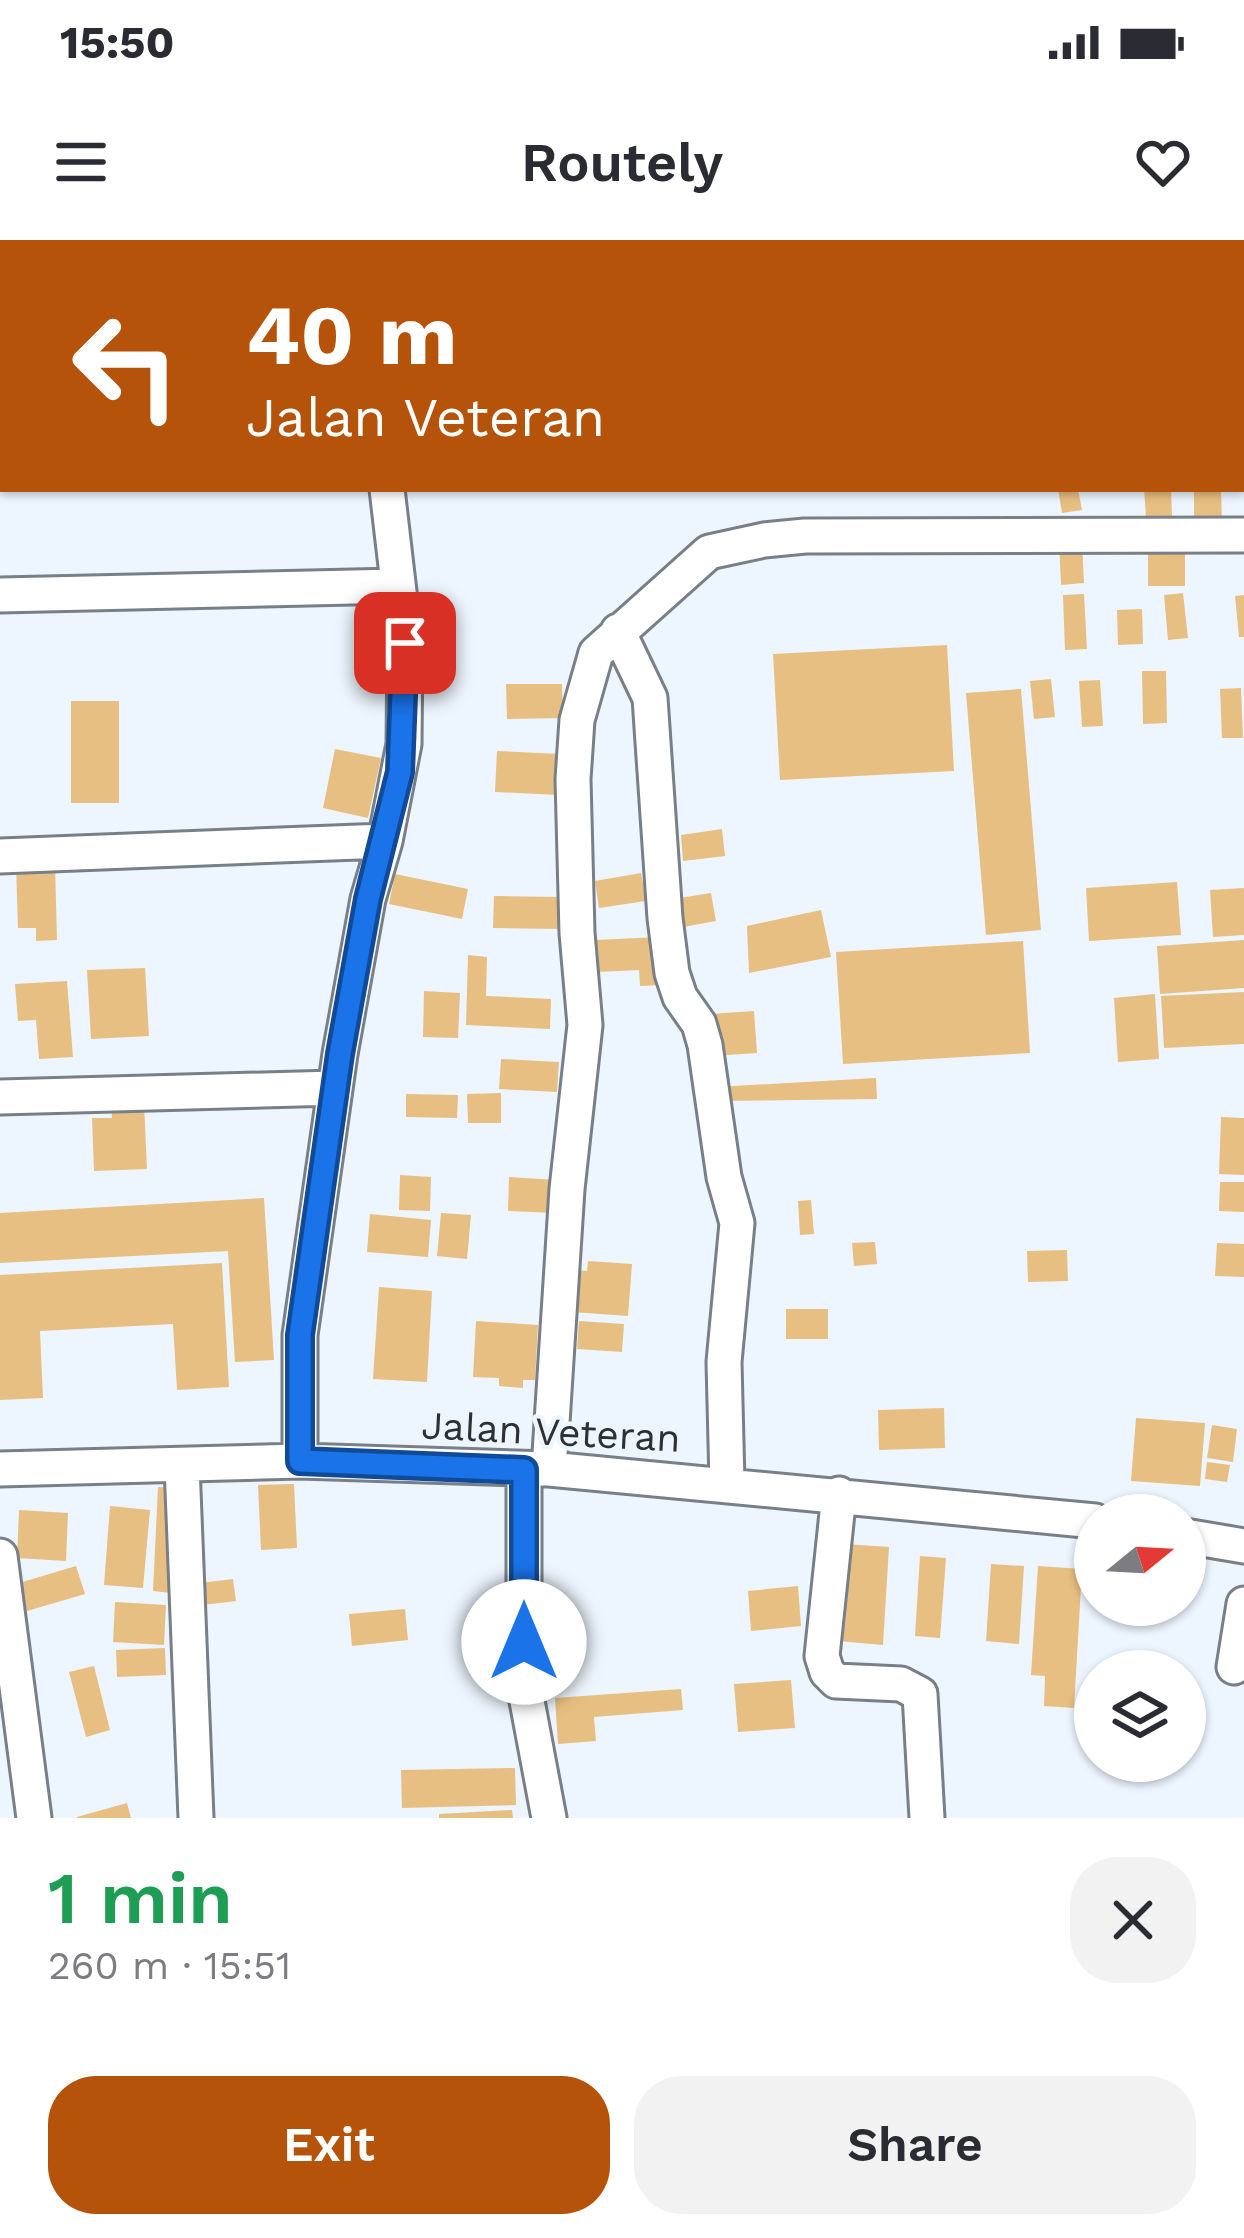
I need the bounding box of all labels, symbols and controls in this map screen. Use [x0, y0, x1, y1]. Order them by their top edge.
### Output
text: 15:50 [60, 16, 174, 69]
icon: menu [48, 129, 114, 195]
icon: heart [1130, 129, 1196, 195]
text: Routely [521, 131, 723, 194]
text: 40 m [246, 286, 457, 384]
icon: left [48, 288, 204, 444]
text: Jalan Veteran [246, 386, 605, 449]
pin [354, 592, 456, 694]
icon: arrive [372, 610, 438, 676]
street label: Jalan Veteran [420, 1402, 682, 1461]
north arrow [1074, 1494, 1206, 1626]
map controls [1074, 1494, 1206, 1782]
position arrow [461, 1579, 587, 1705]
button: layers [1074, 1650, 1206, 1782]
text: 1 min [48, 1856, 233, 1940]
button: close [1070, 1857, 1196, 1983]
text: 260 m · 15:51 [48, 1943, 291, 1988]
button: Exit [48, 2076, 610, 2214]
button: Share [634, 2076, 1196, 2214]

